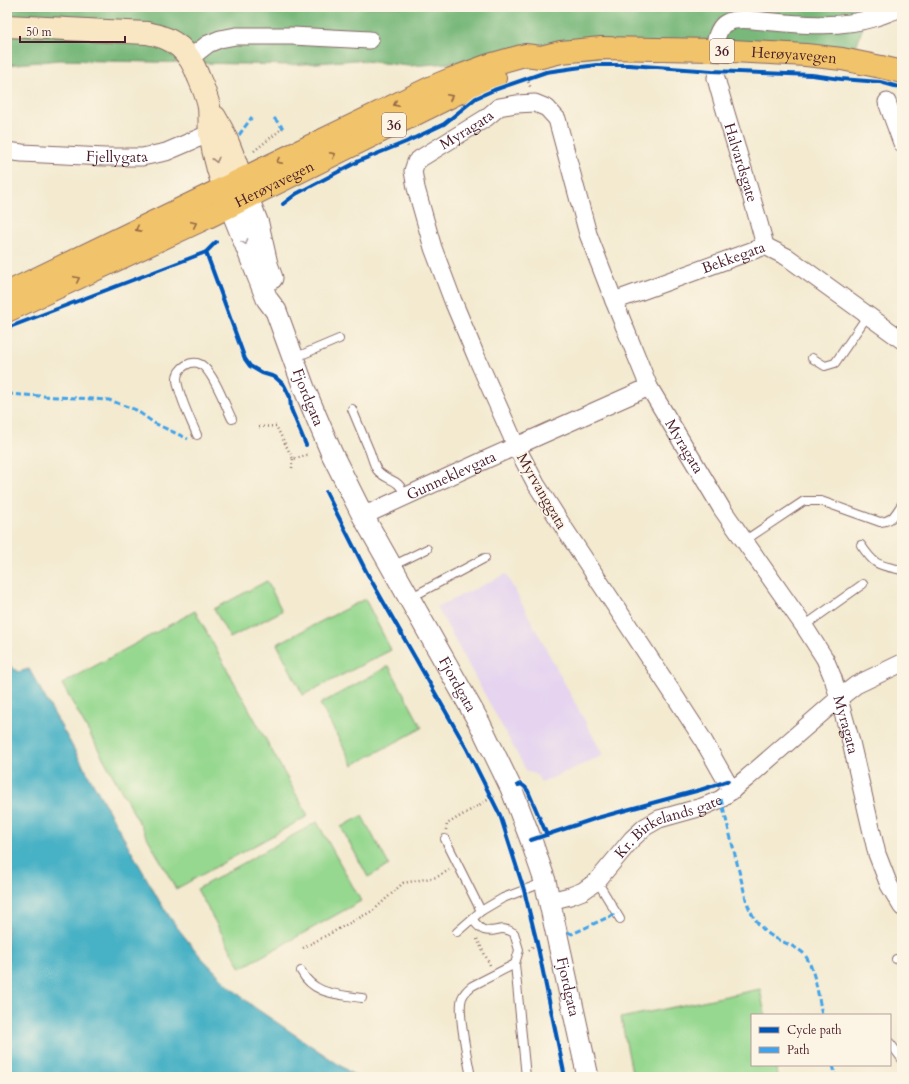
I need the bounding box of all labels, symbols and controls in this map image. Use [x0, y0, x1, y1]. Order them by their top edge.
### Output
scale bar [20, 18, 125, 44]
text: 50 m [26, 24, 53, 40]
road number: 36 [710, 39, 734, 63]
street label: Herøyavegen [751, 42, 838, 68]
one-way arrow [445, 94, 453, 102]
one-way arrow [393, 99, 401, 107]
street label: Myragata [436, 105, 498, 154]
road number: 36 [382, 113, 406, 137]
street label: Halvardsgate [719, 120, 763, 205]
street label: Fjellygata [86, 146, 150, 167]
one-way arrow [329, 152, 336, 160]
one-way arrow [211, 156, 220, 163]
street label: Herøyavegen [231, 156, 318, 212]
one-way arrow [276, 156, 284, 164]
one-way arrow [190, 221, 198, 229]
one-way arrow [134, 224, 142, 232]
street label: Bekkegata [699, 237, 768, 278]
one-way arrow [240, 239, 248, 246]
one-way arrow [72, 276, 80, 284]
street label: Fjordgata [288, 366, 329, 429]
street label: Myragata [660, 415, 709, 478]
street label: Gunneklevgata [403, 446, 500, 505]
street label: Myrvanggata [512, 449, 572, 533]
street label: Fjordgata [434, 653, 481, 716]
street label: Myragata [828, 693, 864, 756]
street label: Kr. Birkelands gate [610, 790, 725, 862]
street label: Fjordgata [552, 955, 585, 1019]
legend [751, 1014, 891, 1066]
text: Cycle path [787, 1022, 842, 1038]
text: Path [787, 1042, 810, 1058]

